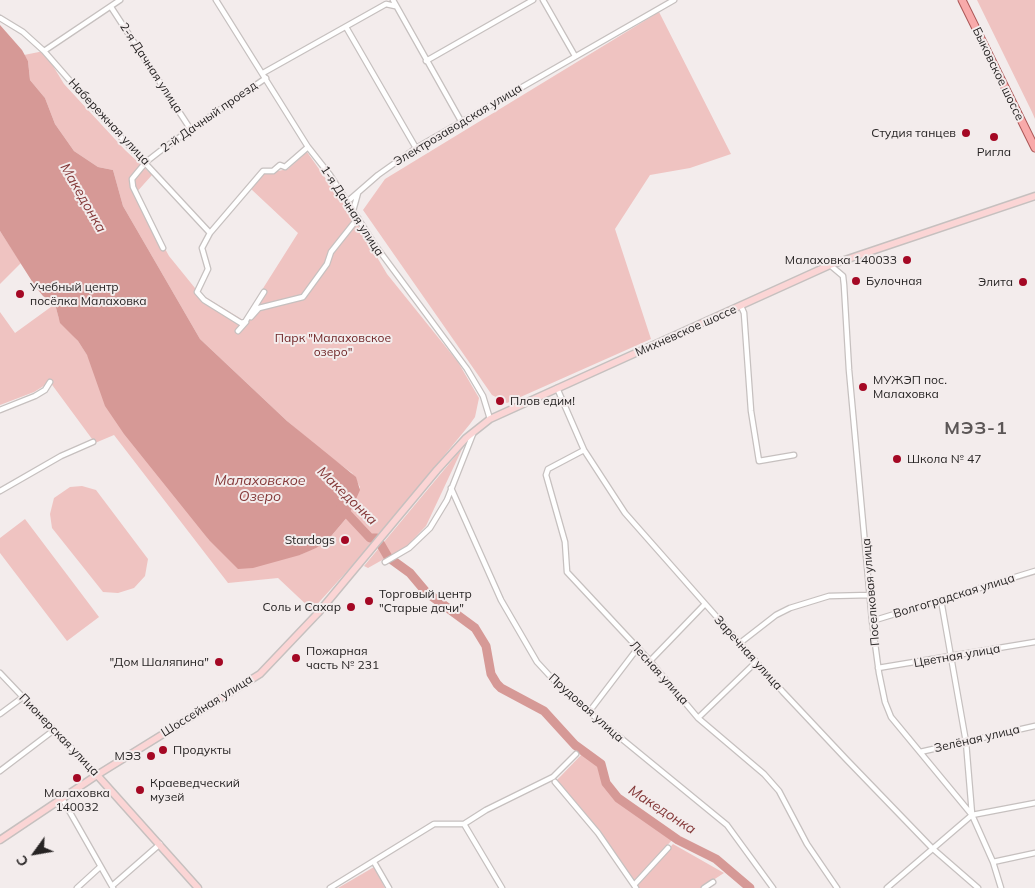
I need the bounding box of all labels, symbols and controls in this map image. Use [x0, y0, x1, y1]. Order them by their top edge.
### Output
street label: 2-я Дачная улица [116, 20, 186, 116]
street label: Быковское шоссе [969, 25, 1027, 123]
street label: Набережная улица [65, 76, 153, 168]
street label: 2-й Дачный проезд [158, 78, 260, 156]
street label: Электрозаводская улица [391, 81, 525, 169]
place label: Студия танцев [871, 126, 956, 140]
marker: Студия танцев [960, 127, 972, 139]
marker: Ригла [988, 131, 1000, 143]
place label: Ригла [977, 145, 1011, 159]
water label: Македонка [56, 160, 110, 236]
street label: 1-я Дачная улица [317, 163, 387, 259]
place label: Малаховка 140033 [785, 253, 897, 267]
marker: Малаховка 140033 [901, 254, 913, 266]
place label: Булочная [866, 274, 922, 288]
marker: Булочная [850, 275, 862, 287]
place label: Элита [978, 275, 1013, 289]
marker: Элита [1017, 276, 1029, 288]
place label: Учебный центр посёлка Малаховка [30, 280, 147, 308]
marker: Учебный центр посёлка Малаховка [14, 288, 26, 300]
street label: Михневское шоссе [633, 302, 739, 360]
park label: Парк "Малаховское озеро" [275, 331, 391, 359]
place label: МУЖЭП пос. Малаховка [873, 373, 947, 401]
marker: МУЖЭП пос. Малаховка [857, 381, 869, 393]
place label: Плов едим! [510, 394, 575, 408]
marker: Плов едим! [494, 395, 506, 407]
district label: МЭЗ-1 [944, 418, 1008, 440]
place label: Школа № 47 [907, 452, 981, 466]
marker: Школа № 47 [891, 453, 903, 465]
water label: Македонка [313, 463, 381, 529]
water label: Малаховское Озеро [214, 473, 306, 506]
place label: Stardogs [285, 533, 335, 547]
marker: Stardogs [339, 534, 351, 546]
street label: Поселковая улица [859, 538, 883, 646]
street label: Волгоградская улица [892, 571, 1016, 621]
place label: Торговый центр "Старые дачи" [379, 587, 472, 615]
marker: Торговый центр "Старые дачи" [363, 595, 375, 607]
place label: Соль и Сахар [263, 600, 341, 614]
marker: Соль и Сахар [345, 601, 357, 613]
street label: Заречная улица [711, 613, 785, 693]
street label: Лесная улица [627, 638, 691, 708]
street label: Цветная улица [913, 641, 1001, 671]
place label: Пожарная часть № 231 [306, 644, 379, 672]
marker: Пожарная часть № 231 [290, 652, 302, 664]
place label: "Дом Шаляпина" [110, 655, 209, 669]
marker: "Дом Шаляпина" [213, 656, 225, 668]
street label: Прудовая улица [546, 671, 626, 745]
street label: Шоссейная улица [159, 672, 255, 740]
street label: Пионерская улица [16, 691, 102, 779]
street label: Зелёная улица [933, 722, 1021, 756]
place label: Продукты [173, 743, 231, 757]
marker: Продукты [157, 744, 169, 756]
place label: МЭЗ [115, 749, 141, 763]
marker: МЭЗ [145, 750, 157, 762]
marker: Малаховка 140032 [71, 772, 83, 784]
place label: Краеведческий музей [150, 776, 240, 804]
water label: Македонка [625, 782, 699, 838]
marker: Краеведческий музей [134, 784, 146, 796]
place label: Малаховка 140032 [44, 786, 110, 814]
north arrow [10, 828, 60, 878]
text: С [12, 852, 32, 870]

